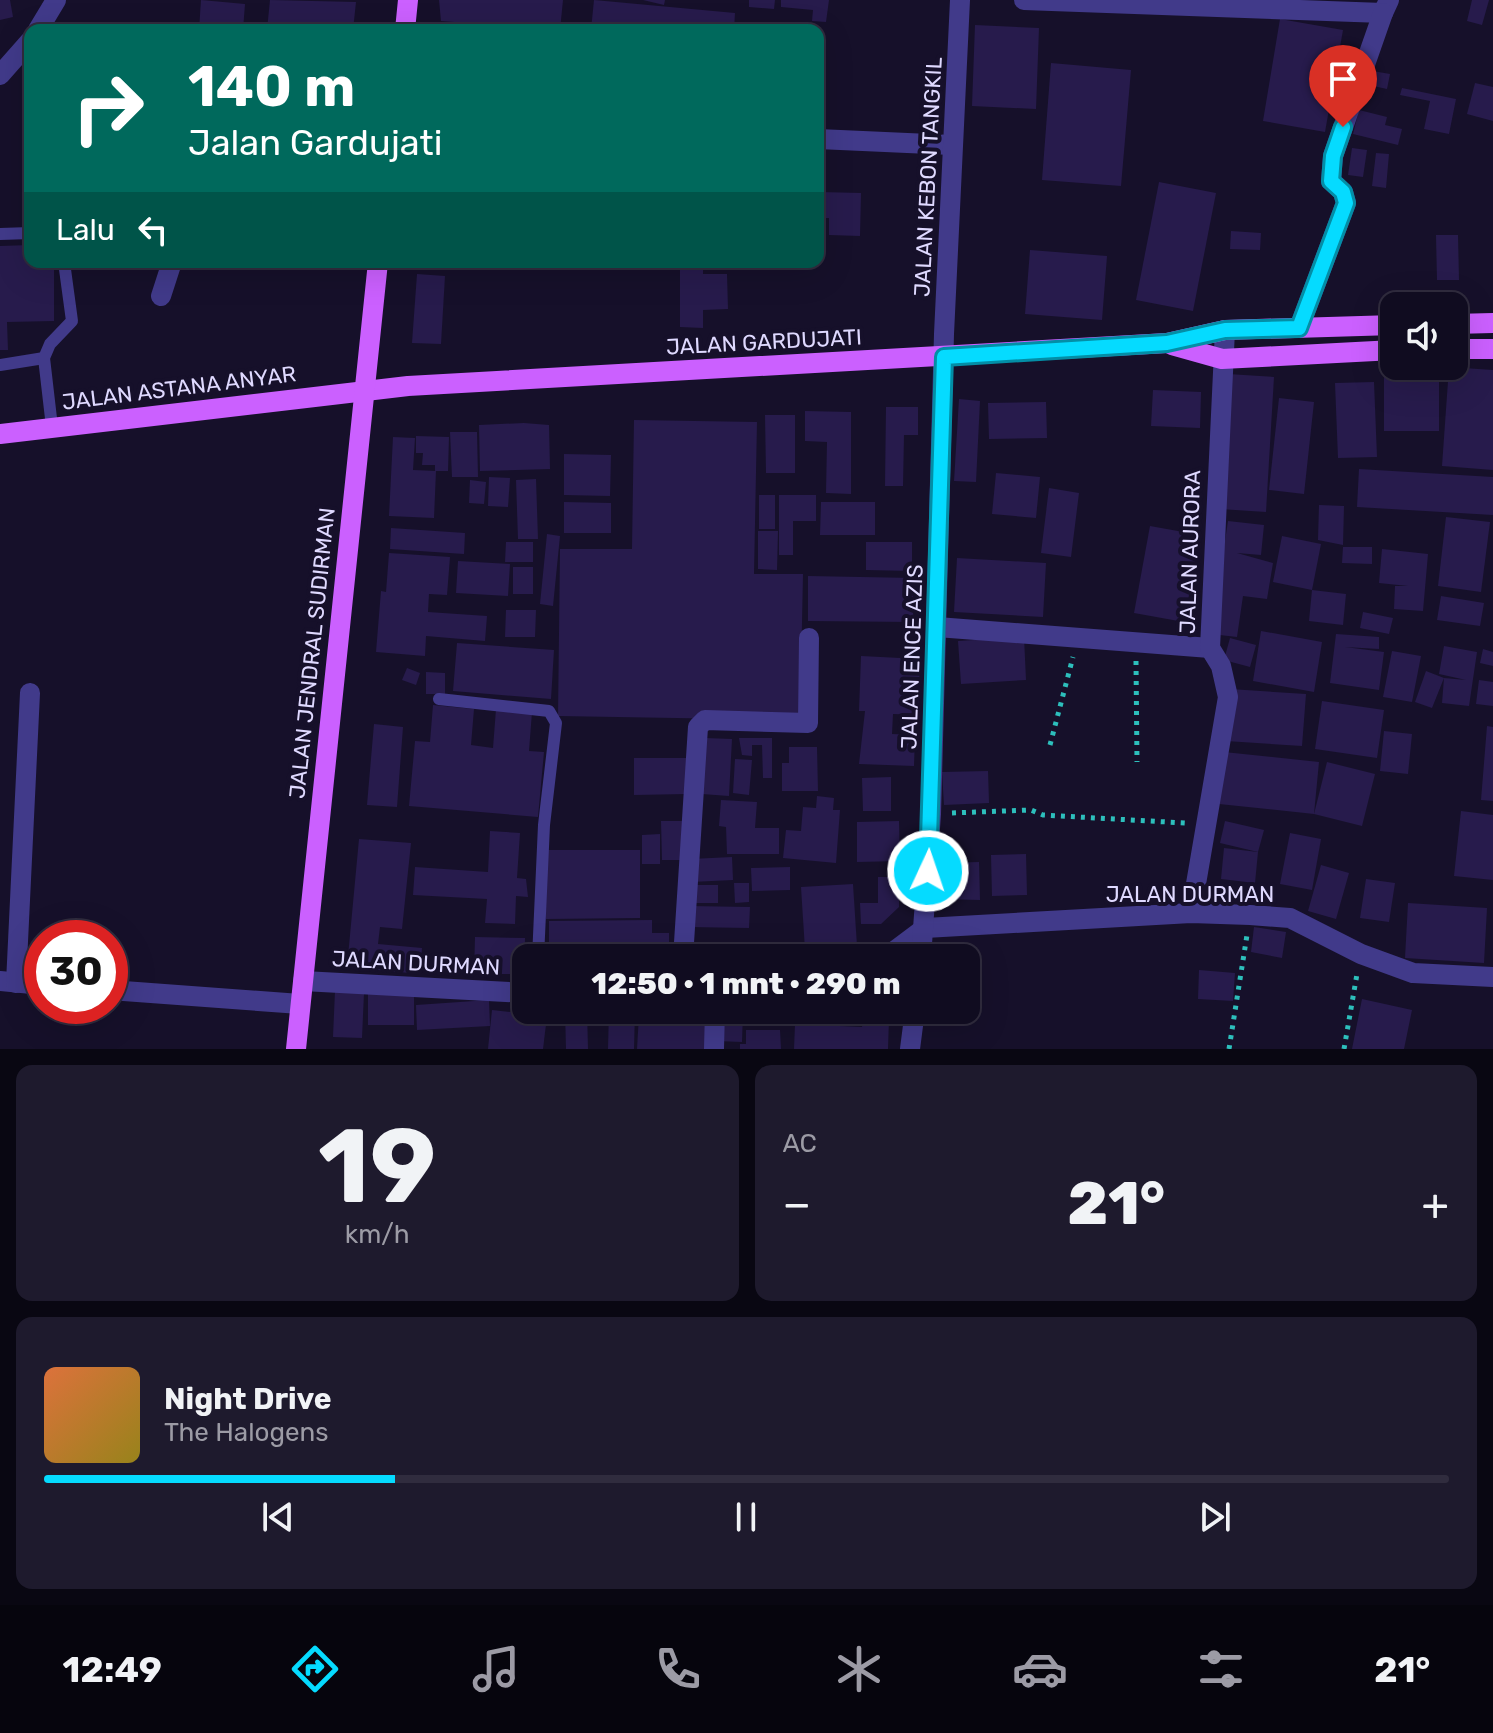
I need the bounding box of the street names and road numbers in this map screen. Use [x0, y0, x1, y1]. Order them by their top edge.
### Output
street label: JALAN KEBON TANGKIL [908, 56, 948, 298]
street label: JALAN GARDUJATI [665, 323, 863, 361]
street label: JALAN ASTANA ANYAR [60, 360, 298, 416]
street label: JALAN AURORA [1174, 469, 1206, 634]
street label: JALAN JENDRAL SUDIRMAN [283, 506, 341, 800]
street label: JALAN ENCE AZIS [895, 564, 929, 750]
street label: JALAN DURMAN [1106, 881, 1274, 908]
street label: JALAN DURMAN [331, 945, 501, 981]

